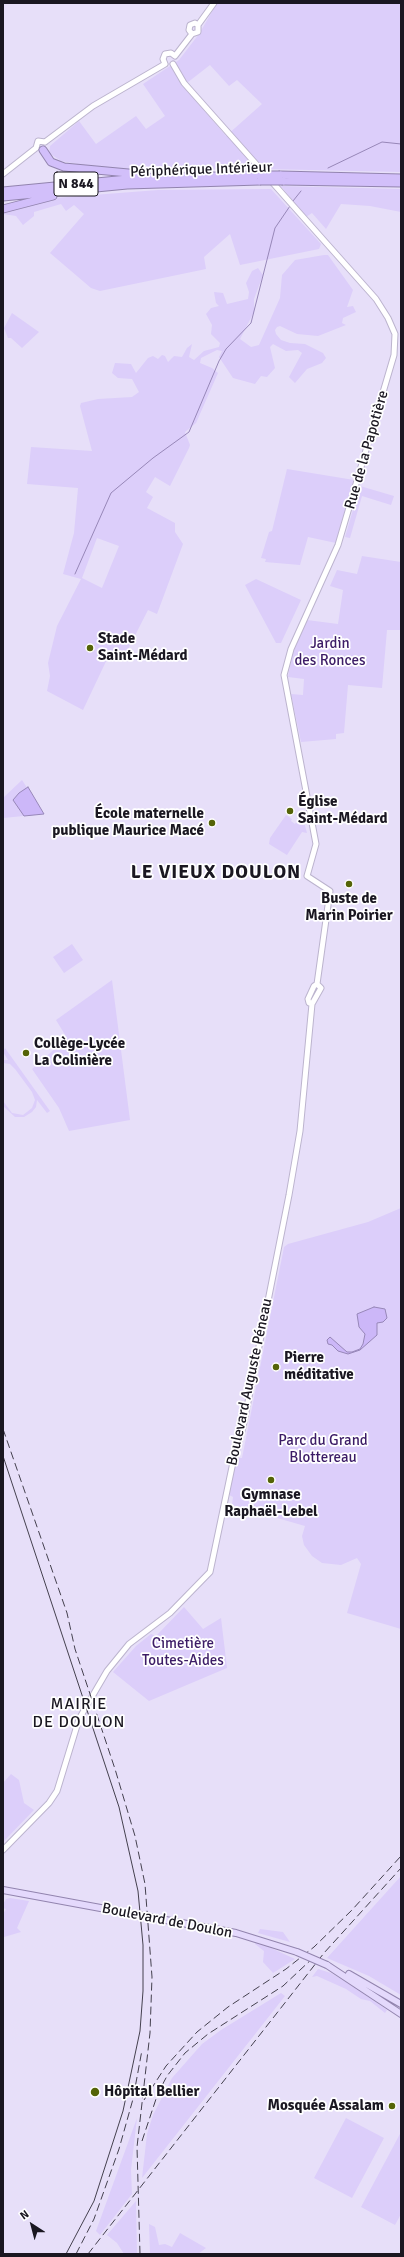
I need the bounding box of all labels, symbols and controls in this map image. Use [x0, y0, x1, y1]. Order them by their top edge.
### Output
street label: Périphérique Intérieur [130, 159, 272, 181]
road number: N 844 [54, 172, 98, 196]
street label: Rue de la Papotière [341, 388, 393, 512]
place label: Stade Saint-Médard [98, 630, 188, 665]
park label: Jardin des Ronces [294, 635, 366, 670]
marker: Stade Saint-Médard [85, 643, 95, 653]
place label: Église Saint-Médard [298, 793, 388, 828]
place label: École maternelle publique Maurice Macé [52, 805, 204, 840]
marker: Église Saint-Médard [285, 806, 295, 816]
marker: École maternelle publique Maurice Macé [207, 818, 217, 828]
district label: LE VIEUX DOULON [131, 862, 301, 884]
marker: Buste de Marin Poirier [344, 879, 354, 889]
place label: Buste de Marin Poirier [305, 890, 393, 925]
place label: Collège-Lycée La Colinière [34, 1035, 125, 1070]
marker: Collège-Lycée La Colinière [21, 1048, 31, 1058]
street label: Boulevard Auguste Péneau [223, 1297, 277, 1467]
place label: Pierre méditative [284, 1349, 354, 1384]
marker: Pierre méditative [271, 1362, 281, 1372]
park label: Parc du Grand Blottereau [278, 1432, 368, 1467]
marker: Gymnase Raphaël-Lebel [266, 1475, 276, 1485]
place label: Gymnase Raphaël-Lebel [224, 1486, 318, 1521]
park label: Cimetière Toutes-Aides [142, 1635, 224, 1670]
district label: MAIRIE DE DOULON [33, 1695, 125, 1733]
street label: Boulevard de Doulon [100, 1900, 234, 1942]
place label: Hôpital Bellier [104, 2083, 199, 2101]
marker: Hôpital Bellier [89, 2086, 101, 2098]
place label: Mosquée Assalam [267, 2097, 384, 2115]
marker: Mosquée Assalam [387, 2101, 397, 2111]
north arrow [12, 2205, 52, 2245]
text: N [18, 2207, 32, 2222]

